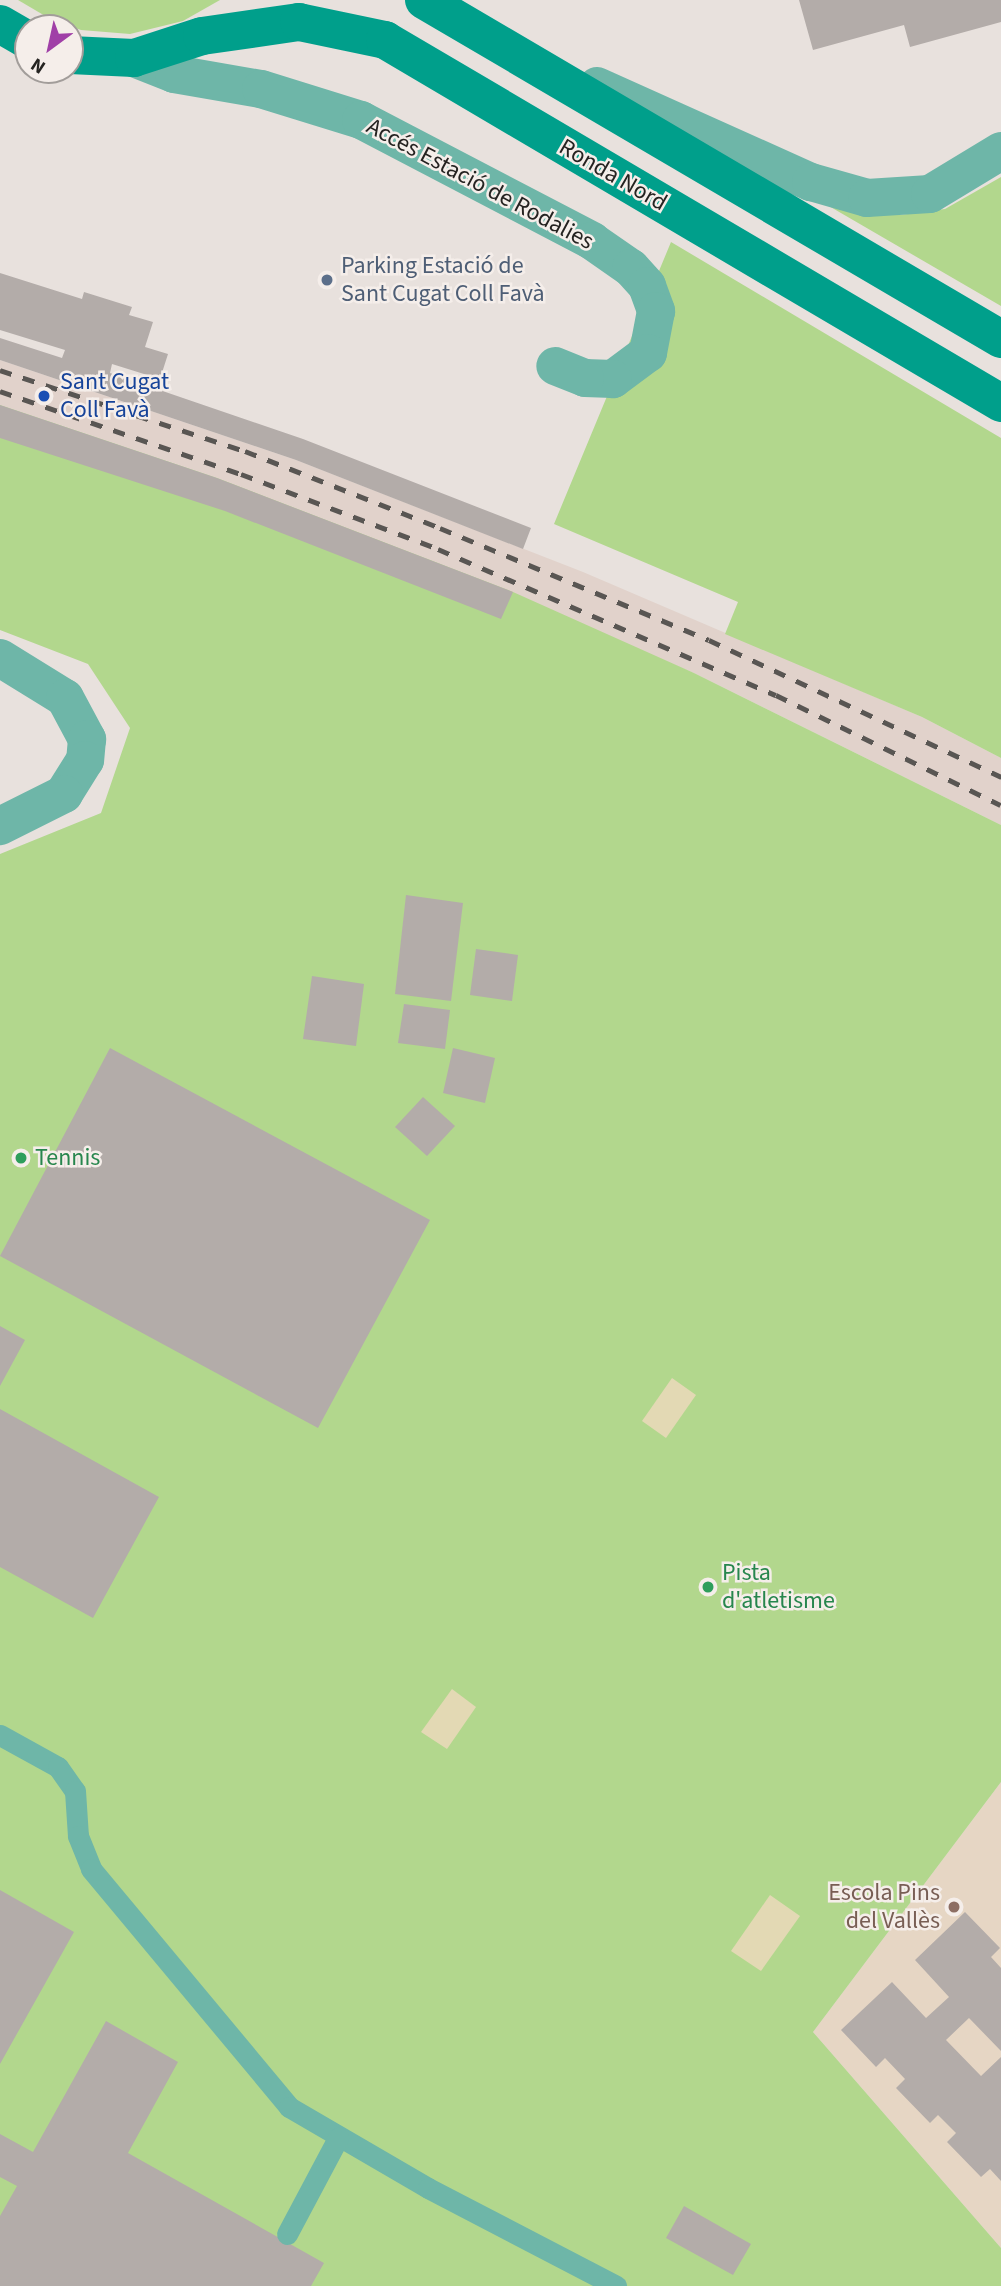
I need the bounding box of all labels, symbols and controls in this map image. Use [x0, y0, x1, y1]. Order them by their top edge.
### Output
north arrow [14, 14, 84, 84]
text: N [26, 51, 51, 80]
street label: Accés Estació de Rodalies [362, 112, 598, 256]
street label: Ronda Nord [554, 133, 672, 217]
place label: Parking Estació de Sant Cugat Coll Favà [341, 252, 545, 308]
marker: Parking Estació de Sant Cugat Coll Favà [319, 272, 335, 288]
place label: Sant Cugat Coll Favà [60, 368, 169, 424]
marker: Sant Cugat Coll Favà [34, 386, 54, 406]
place label: Tennis [35, 1144, 100, 1172]
marker: Tennis [13, 1150, 29, 1166]
place label: Pista d'atletisme [722, 1559, 835, 1615]
marker: Pista d'atletisme [700, 1579, 716, 1595]
place label: Escola Pins del Vallès [828, 1879, 940, 1935]
marker: Escola Pins del Vallès [946, 1899, 962, 1915]

